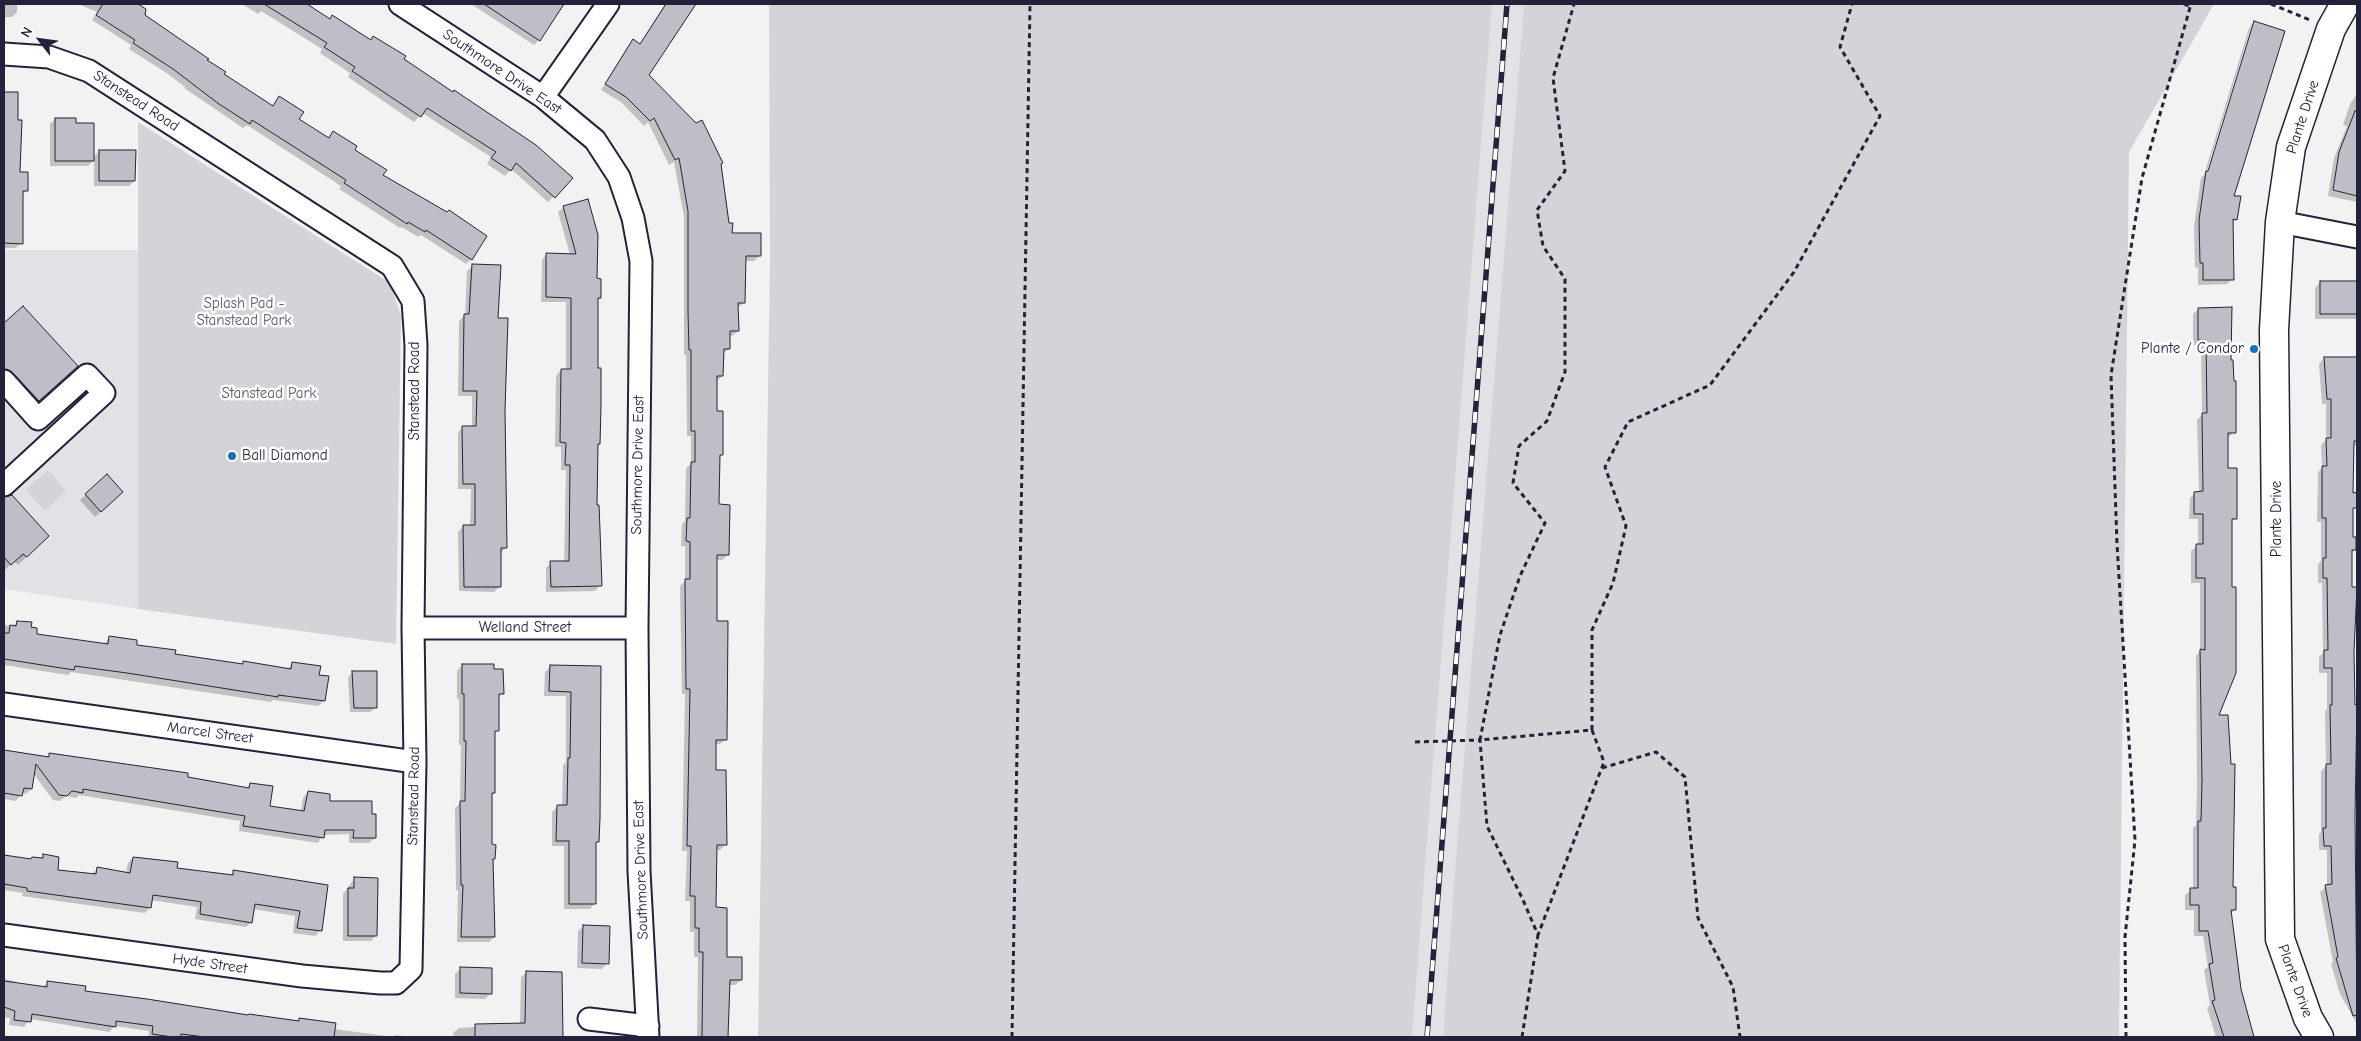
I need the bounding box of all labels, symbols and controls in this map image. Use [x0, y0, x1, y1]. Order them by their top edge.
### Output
north arrow [15, 15, 65, 65]
text: N [17, 24, 36, 40]
street label: Southmore Drive East [439, 26, 565, 118]
street label: Stanstead Road [90, 67, 182, 135]
street label: Plante Drive [2283, 78, 2323, 156]
park label: Splash Pad - Stanstead Park [196, 295, 292, 330]
place label: Plante / Condor [2141, 340, 2244, 358]
street label: Stanstead Road [406, 342, 424, 440]
marker: Plante / Condor [2248, 343, 2260, 355]
park label: Stanstead Park [221, 385, 317, 403]
street label: Southmore Drive East [628, 395, 648, 535]
place label: Ball Diamond [242, 447, 328, 465]
marker: Ball Diamond [226, 450, 238, 462]
street label: Plante Drive [2268, 481, 2286, 557]
street label: Welland Street [479, 619, 571, 637]
street label: Marcel Street [166, 718, 254, 748]
street label: Stanstead Road [404, 746, 424, 846]
street label: Southmore Drive East [630, 800, 652, 940]
street label: Plante Drive [2273, 942, 2317, 1020]
street label: Hyde Street [171, 950, 249, 978]

